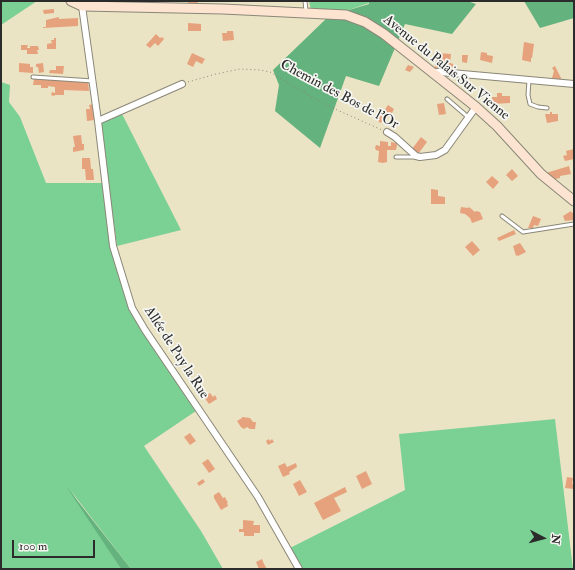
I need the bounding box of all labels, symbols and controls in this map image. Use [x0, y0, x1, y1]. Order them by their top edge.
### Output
street label: Avenue du Palais Sur Vienne [379, 12, 513, 124]
street label: Chemin des Bos de l'Or [277, 57, 401, 133]
street label: Allée de Puy la Rue [140, 304, 212, 402]
north arrow [523, 518, 563, 558]
scale bar [14, 532, 97, 558]
text: N [548, 534, 562, 545]
text: 100 m [19, 539, 47, 554]

